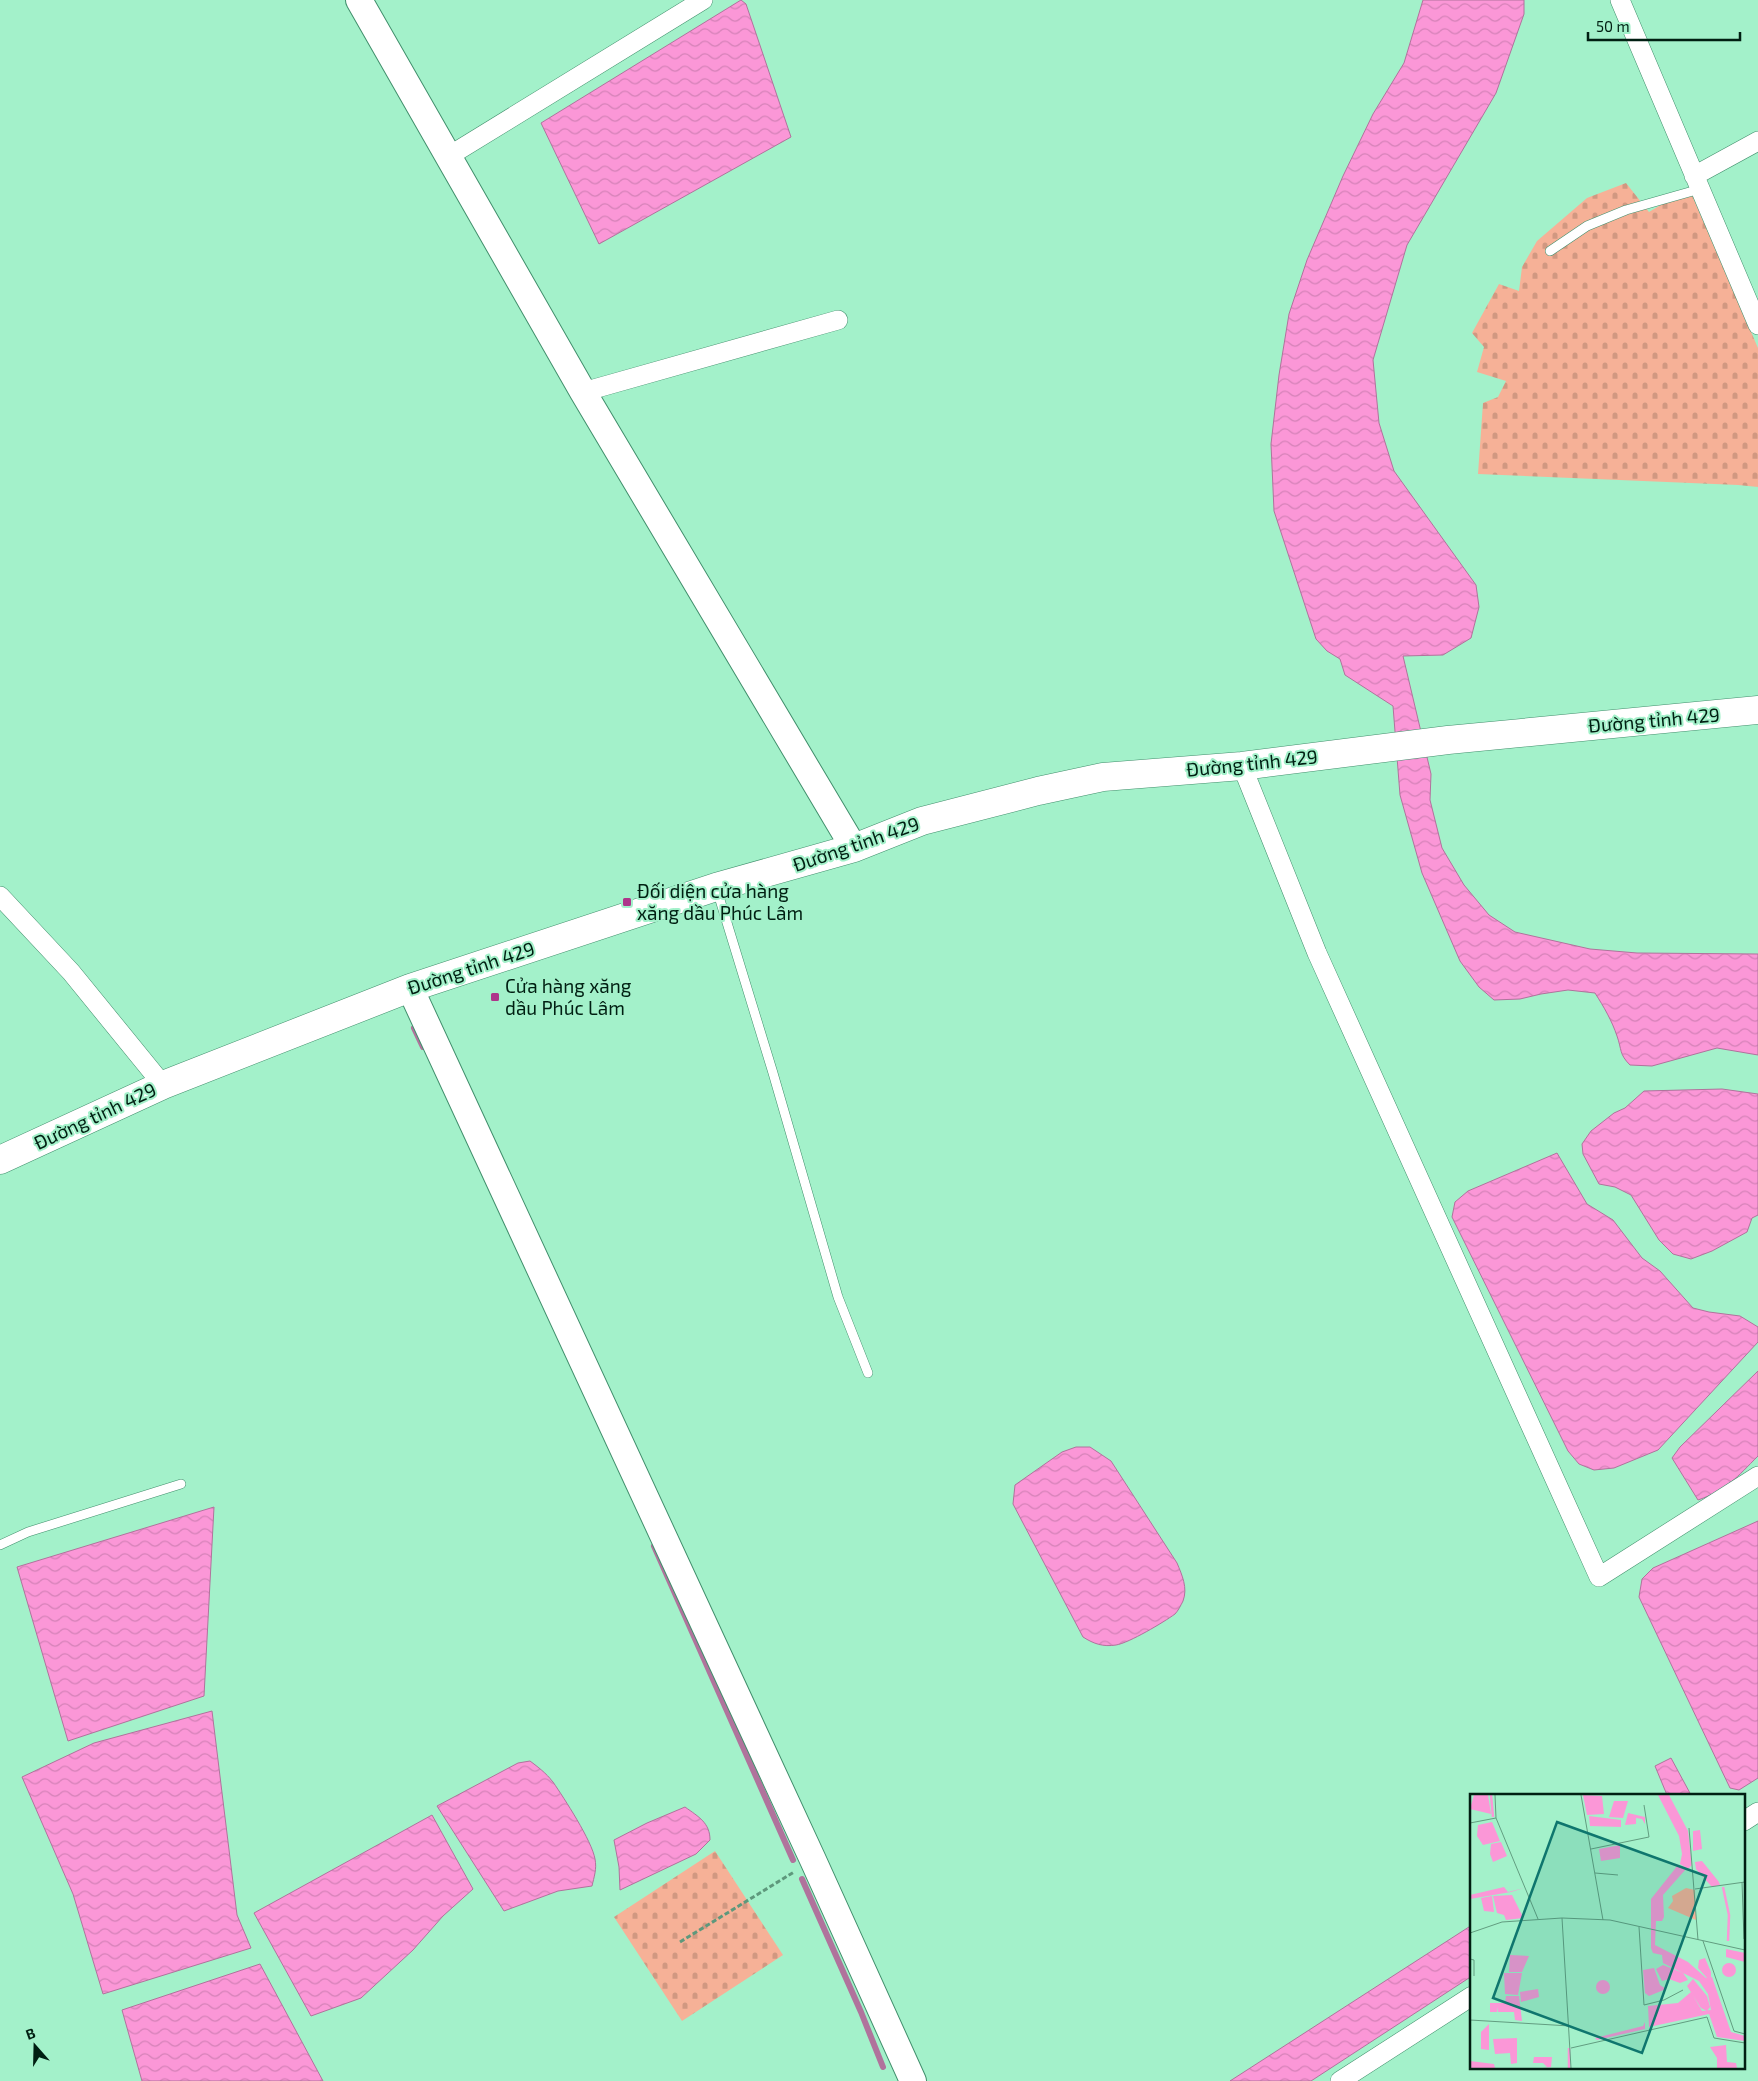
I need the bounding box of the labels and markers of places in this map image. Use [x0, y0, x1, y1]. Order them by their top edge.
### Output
place label: Đối diện cửa hàng xăng dầu Phúc Lâm [637, 879, 803, 924]
marker: Đối diện cửa hàng xăng dầu Phúc Lâm [621, 896, 633, 908]
place label: Cửa hàng xăng dầu Phúc Lâm [505, 974, 632, 1019]
marker: Cửa hàng xăng dầu Phúc Lâm [489, 991, 501, 1003]

